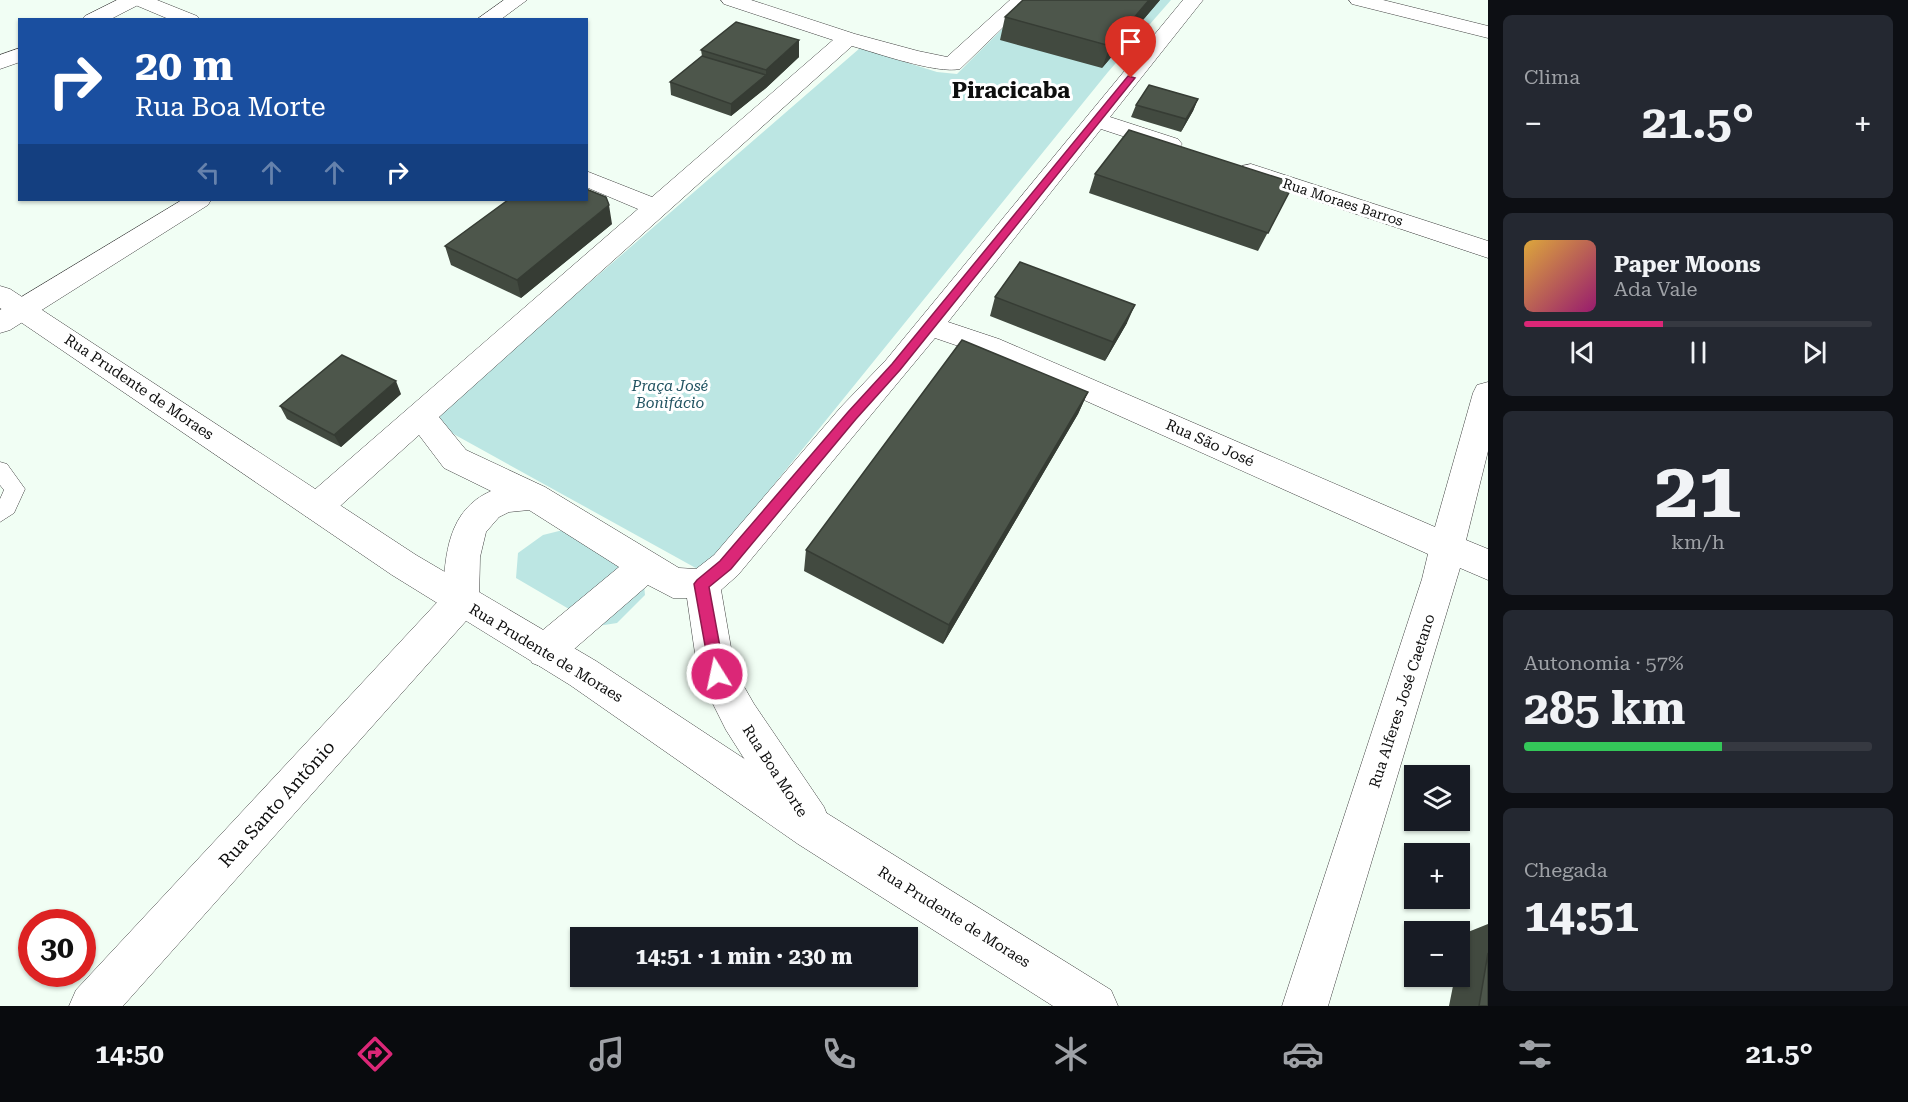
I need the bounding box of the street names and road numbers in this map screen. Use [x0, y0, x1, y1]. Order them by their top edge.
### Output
street label: Rua Moraes Barros [1281, 175, 1406, 229]
street label: Rua Prudente de Moraes [61, 330, 217, 444]
street label: Rua São José [1163, 416, 1257, 470]
street label: Rua Prudente de Moraes [466, 600, 626, 706]
street label: Rua Alferes José Caetano [1365, 612, 1439, 790]
street label: Rua Boa Morte [739, 722, 811, 820]
street label: Rua Santo Antônio [214, 736, 339, 871]
street label: Rua Prudente de Moraes [875, 863, 1033, 971]

